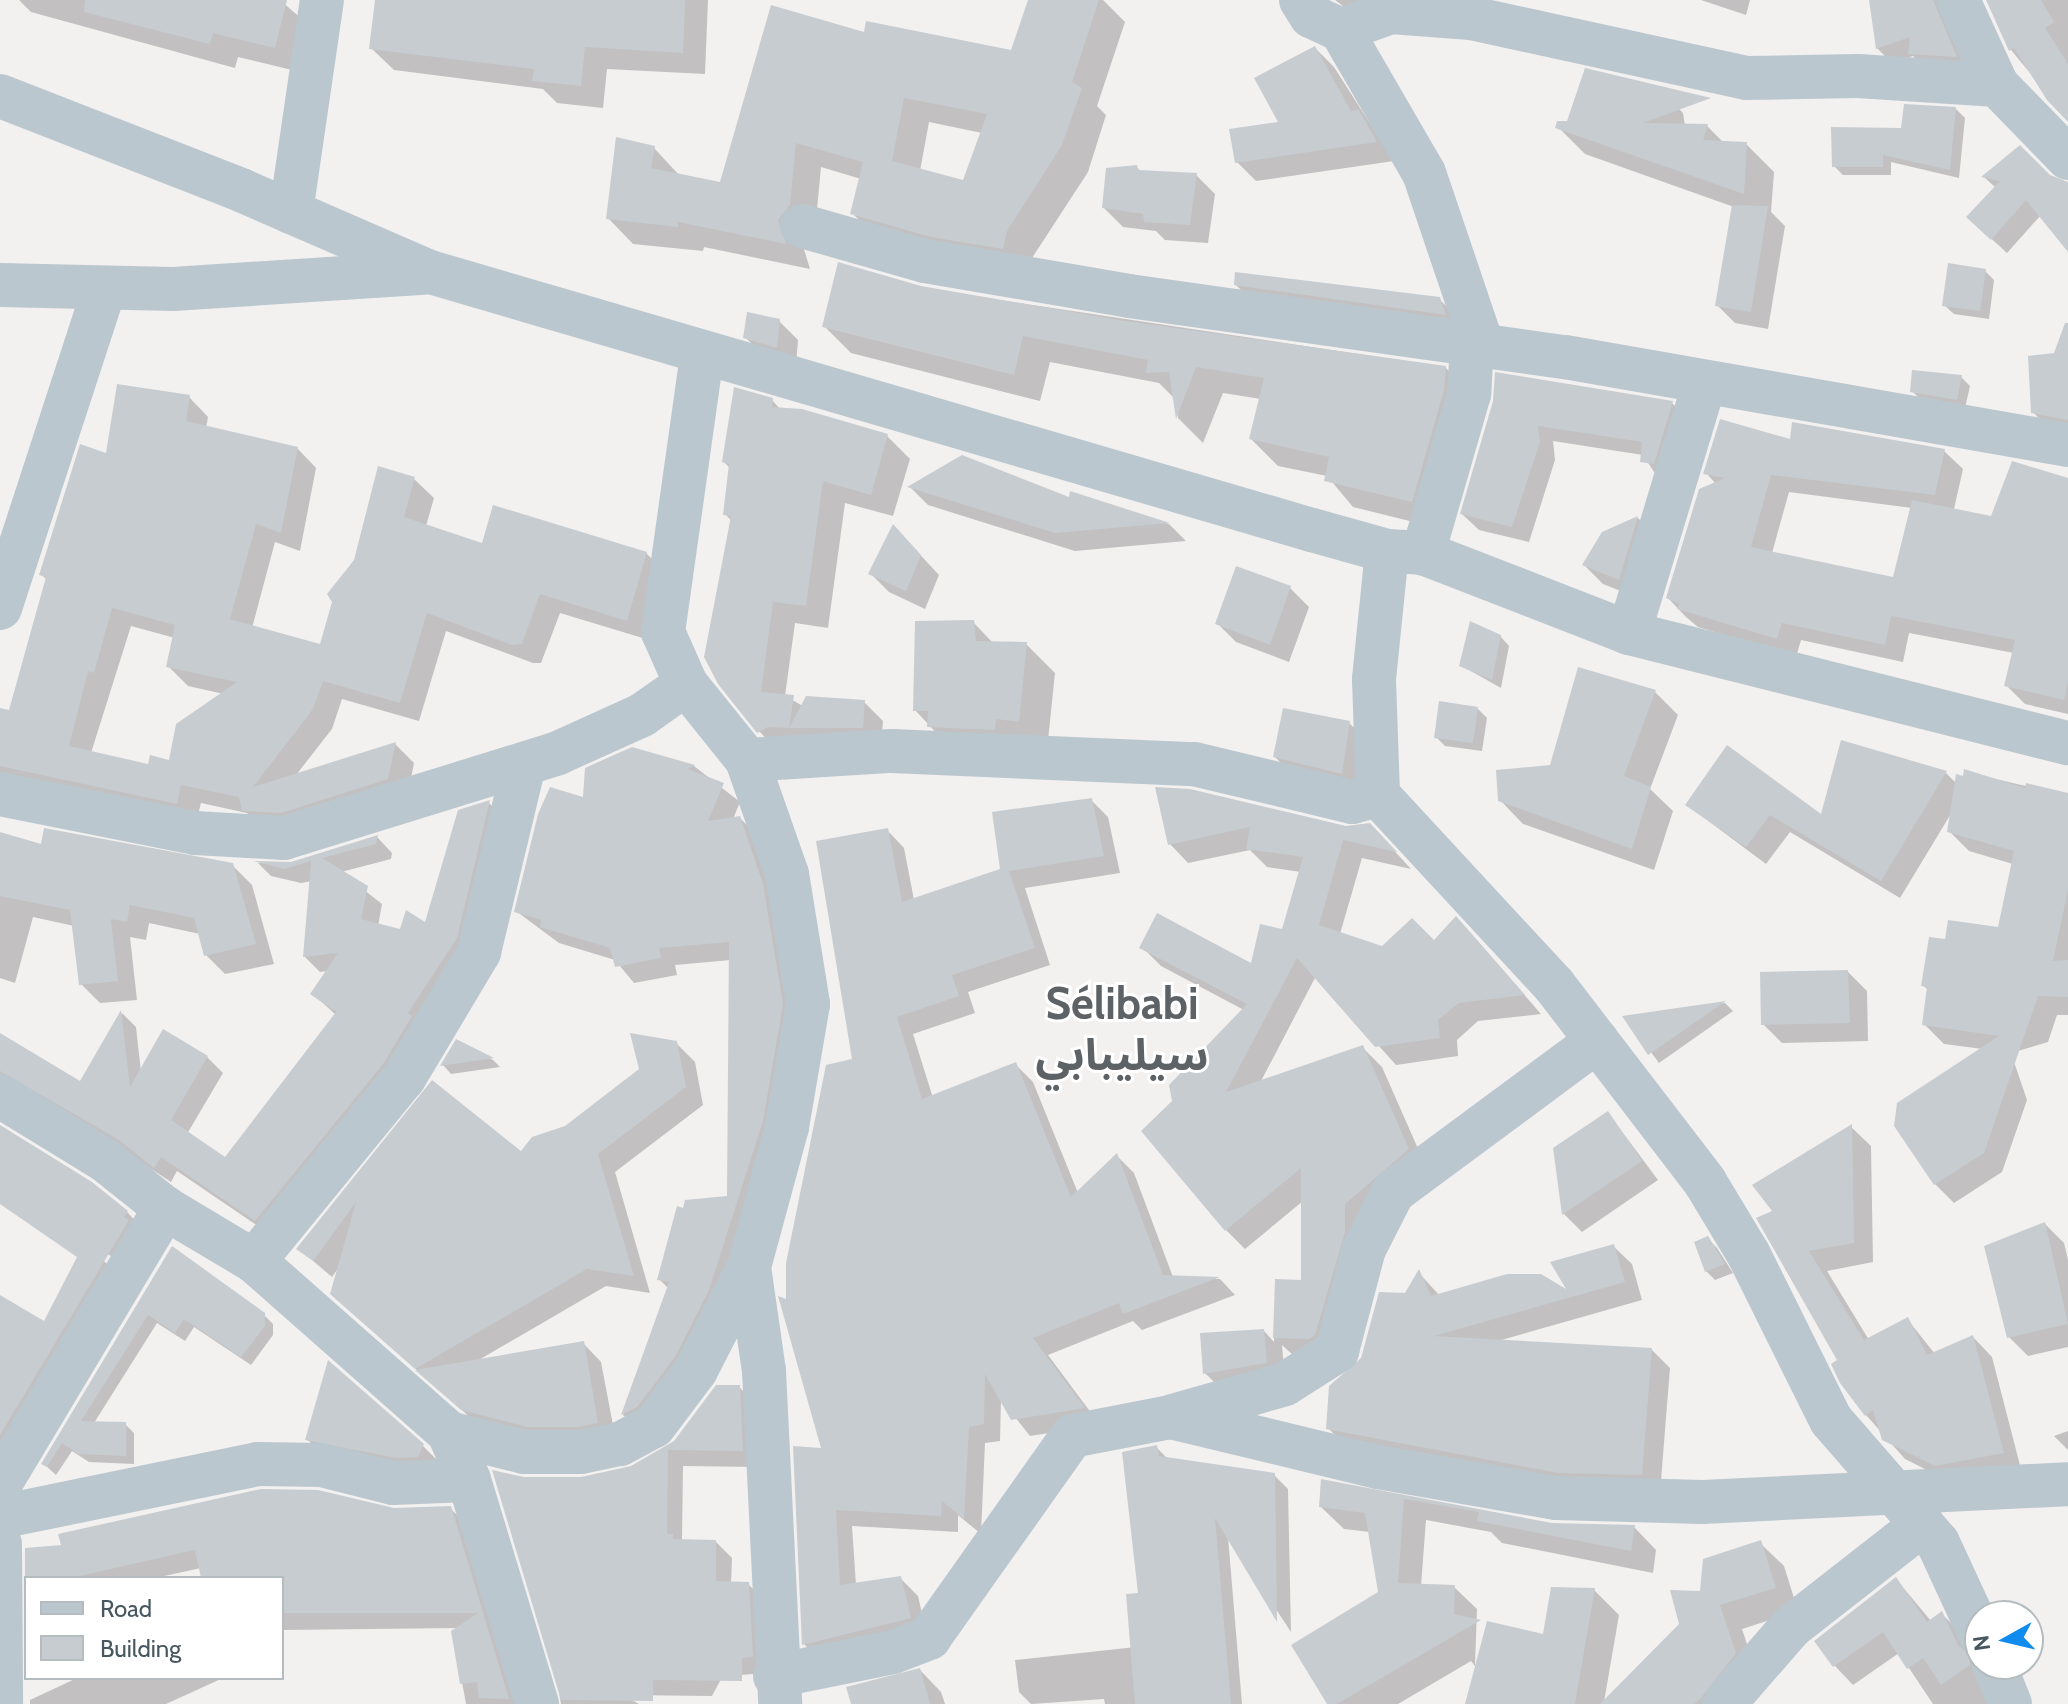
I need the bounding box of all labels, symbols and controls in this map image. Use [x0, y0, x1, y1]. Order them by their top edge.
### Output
district label: Sélibabi سيليبابي [1036, 979, 1208, 1082]
legend [24, 1576, 284, 1680]
text: Road [100, 1594, 152, 1623]
north arrow [1964, 1600, 2044, 1680]
text: Building [100, 1634, 181, 1663]
text: N [1967, 1634, 1996, 1653]

